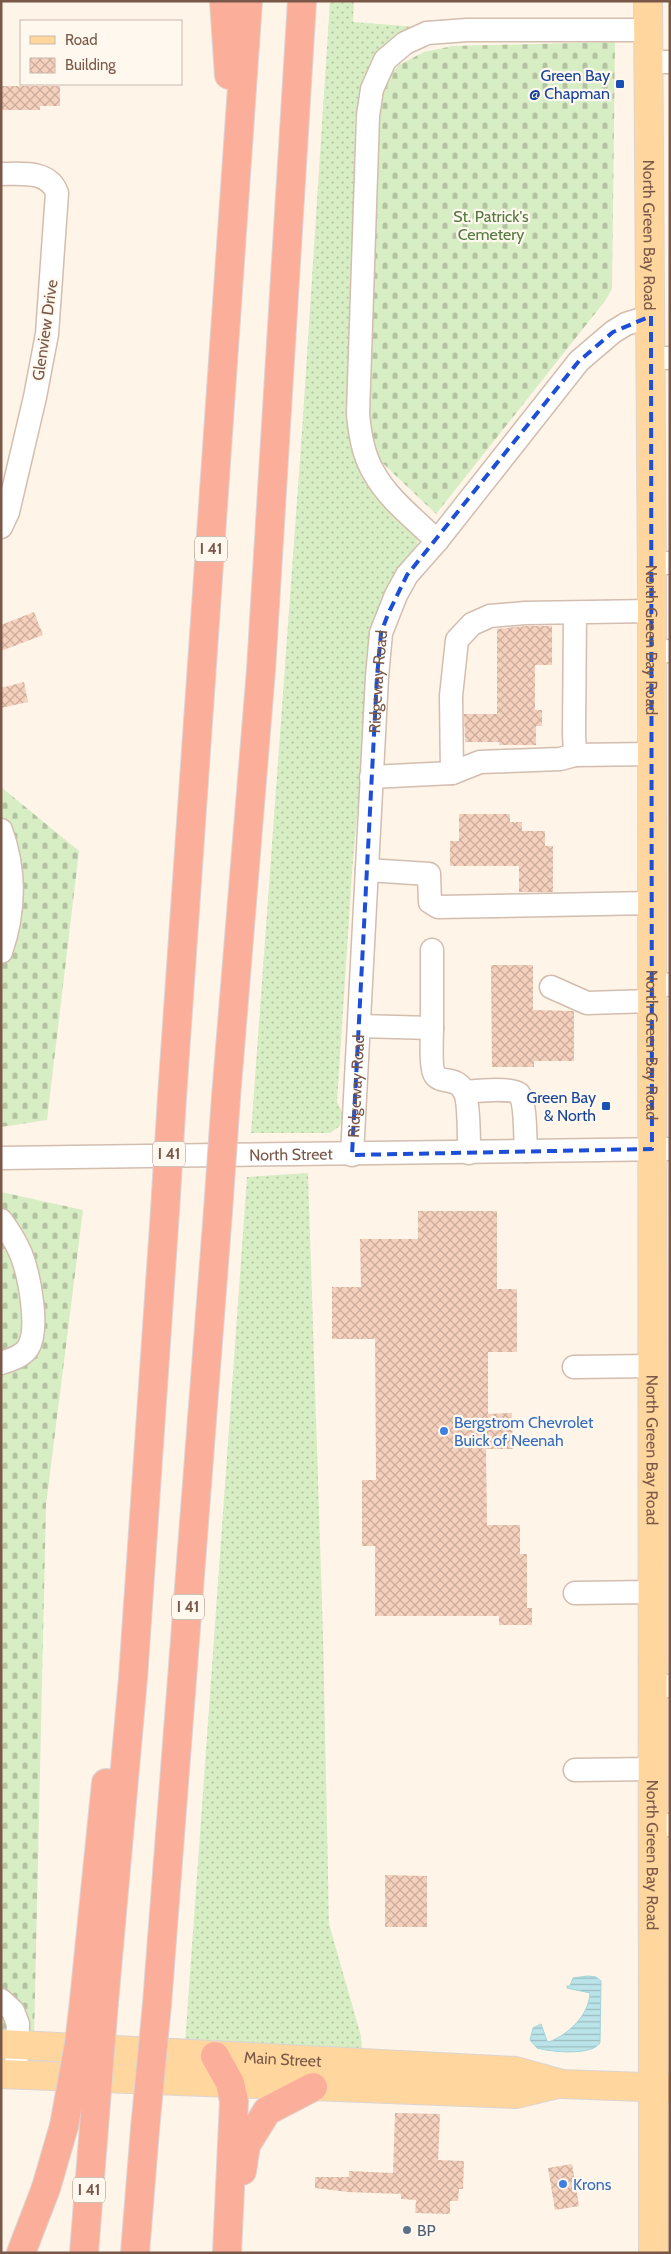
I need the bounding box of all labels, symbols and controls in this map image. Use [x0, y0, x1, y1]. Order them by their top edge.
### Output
legend [20, 20, 182, 85]
text: Road [65, 31, 98, 49]
text: Building [65, 56, 116, 74]
place label: Green Bay @ Chapman [529, 66, 610, 103]
marker: Green Bay @ Chapman [614, 78, 626, 90]
street label: North Green Bay Road [640, 160, 660, 310]
park label: St. Patrick's Cemetery [453, 207, 529, 244]
street label: Glenview Drive [29, 278, 61, 382]
road number: I 41 [195, 536, 227, 562]
street label: North Green Bay Road [642, 565, 662, 715]
street label: Ridgeway Road [365, 629, 391, 734]
street label: North Green Bay Road [643, 970, 662, 1120]
street label: Ridgeway Road [343, 1034, 368, 1138]
place label: Green Bay & North [527, 1088, 596, 1125]
marker: Green Bay & North [600, 1100, 612, 1112]
road number: I 41 [153, 1142, 185, 1166]
street label: North Street [249, 1144, 334, 1164]
street label: North Green Bay Road [643, 1375, 662, 1525]
place label: Bergstrom Chevrolet Buick of Neenah [454, 1413, 594, 1450]
marker: Bergstrom Chevrolet Buick of Neenah [438, 1425, 450, 1437]
road number: I 41 [172, 1594, 204, 1620]
street label: North Green Bay Road [643, 1780, 662, 1930]
street label: Main Street [243, 2047, 323, 2070]
place label: Krons [573, 2175, 612, 2194]
road number: I 41 [73, 2178, 105, 2202]
marker: Krons [557, 2178, 569, 2190]
place label: BP [417, 2221, 436, 2240]
marker: BP [401, 2224, 413, 2236]

